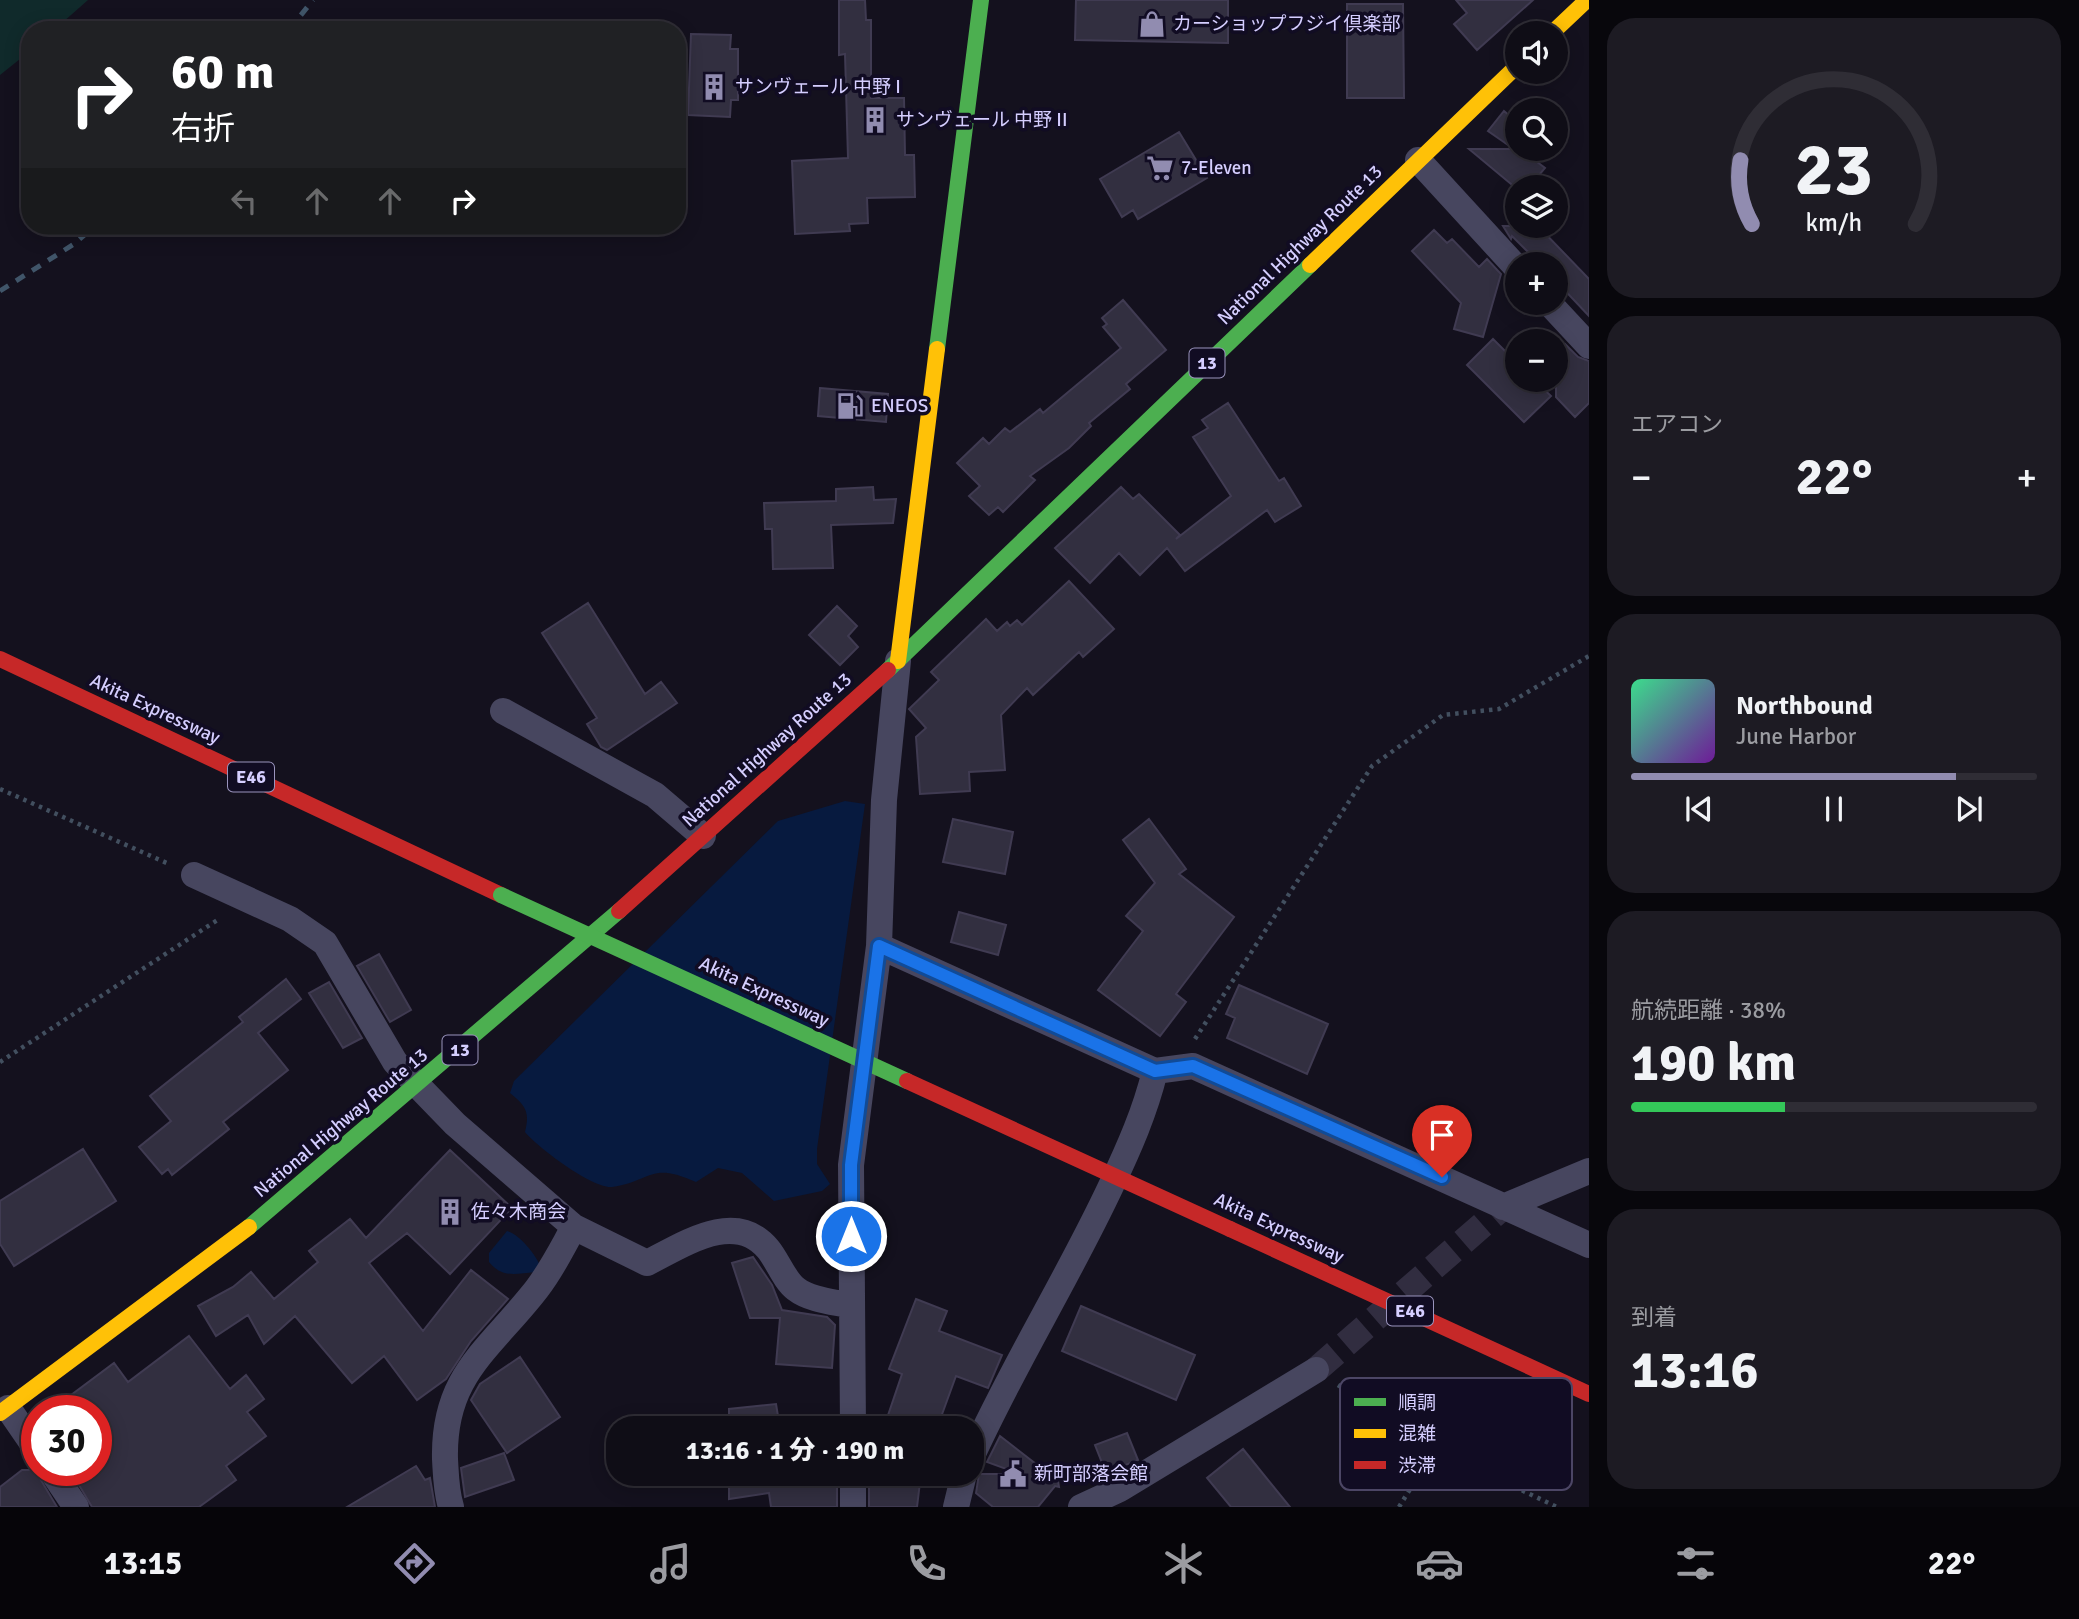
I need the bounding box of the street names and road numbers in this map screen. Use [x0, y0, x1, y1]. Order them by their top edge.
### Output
street label: National Highway Route 13 [1213, 160, 1387, 330]
road number: 13 [1190, 348, 1224, 377]
street label: National Highway Route 13 [677, 667, 857, 833]
street label: Akita Expressway [86, 668, 224, 750]
road number: E46 [228, 762, 274, 792]
street label: Akita Expressway [695, 951, 833, 1033]
road number: 13 [442, 1036, 477, 1064]
street label: National Highway Route 13 [249, 1043, 433, 1203]
street label: Akita Expressway [1210, 1187, 1348, 1269]
road number: E46 [1387, 1296, 1433, 1326]

